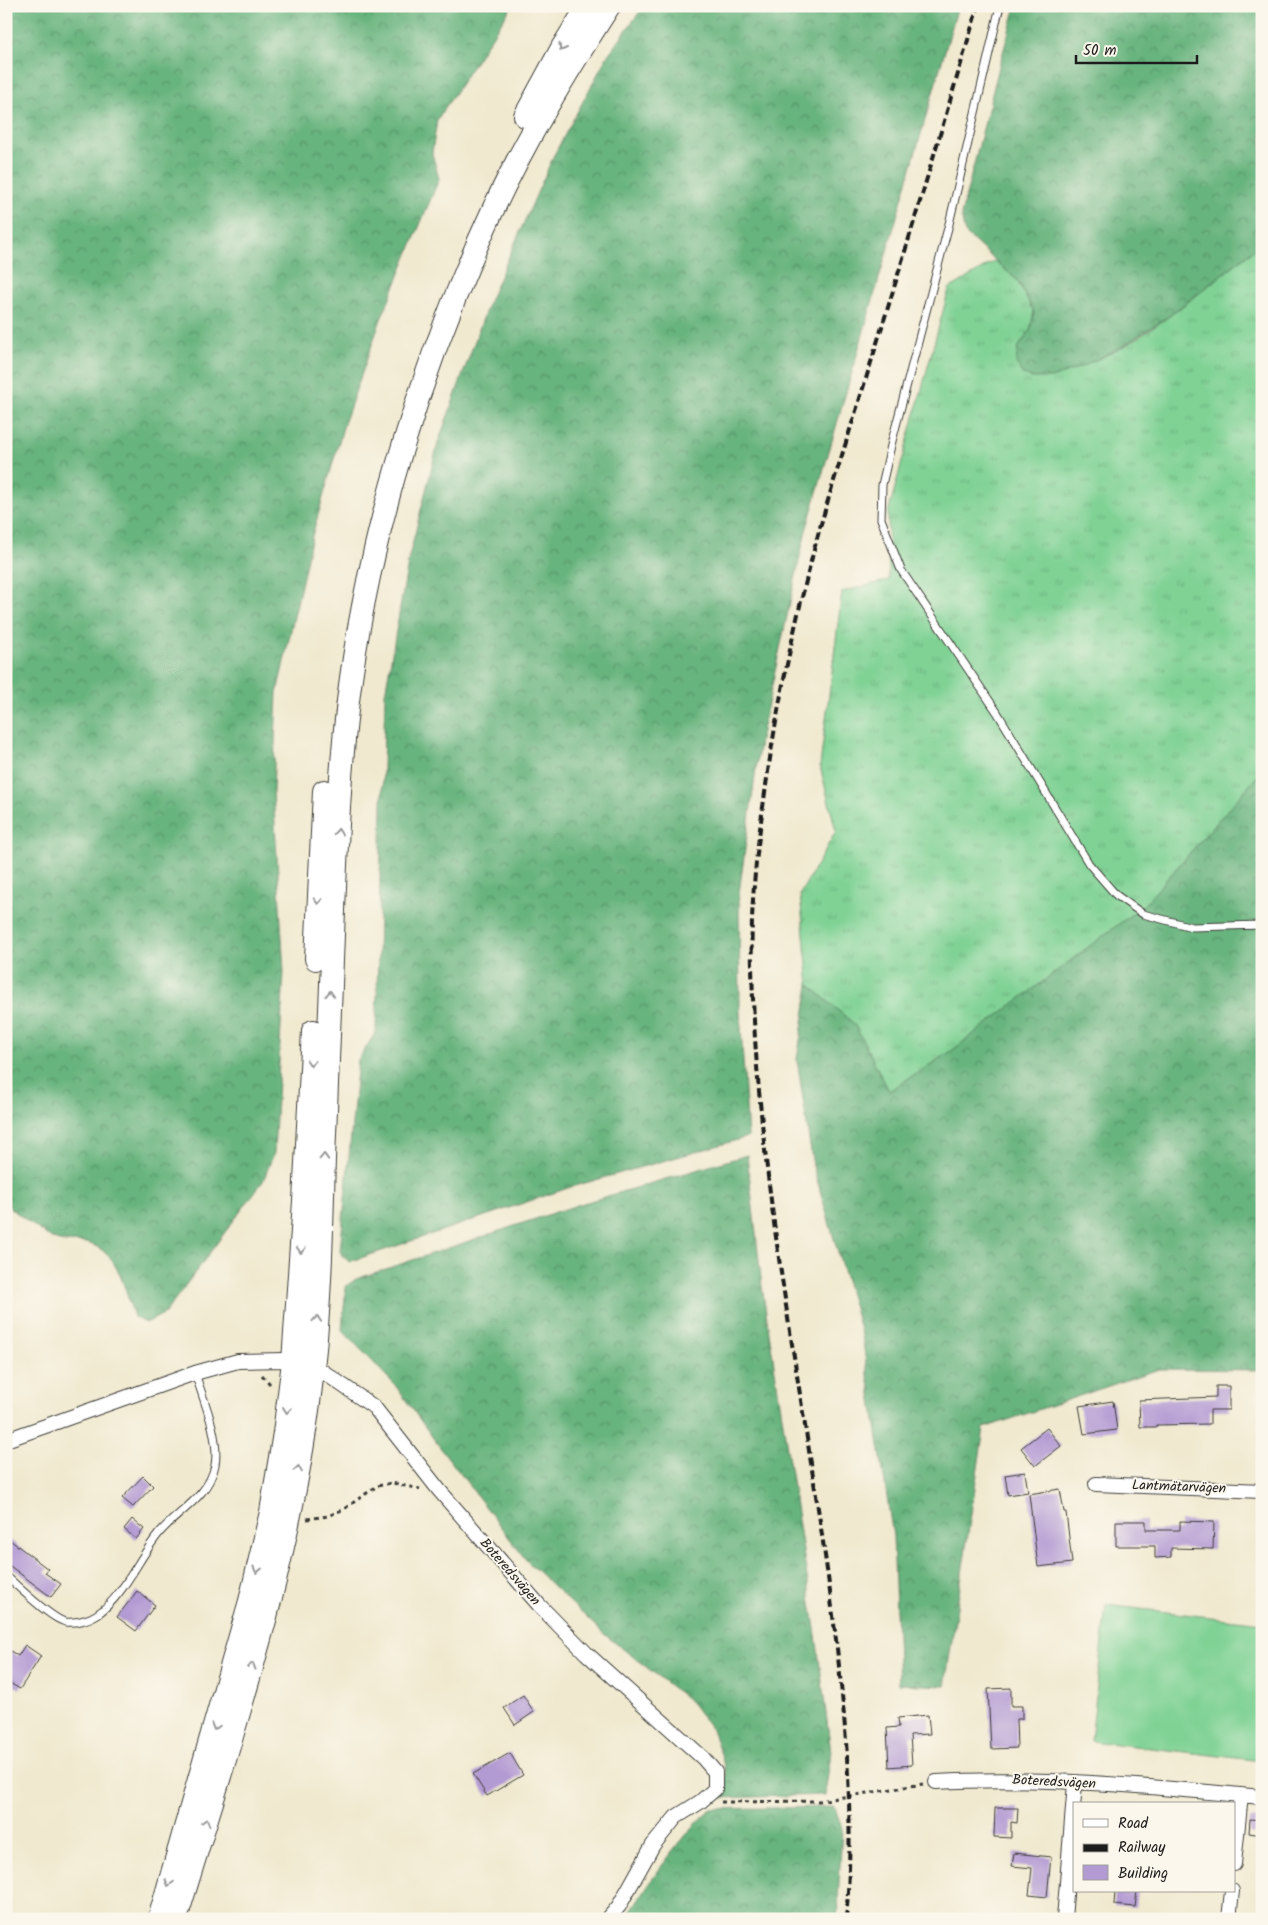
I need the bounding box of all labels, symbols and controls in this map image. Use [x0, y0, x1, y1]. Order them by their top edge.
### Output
scale bar [1076, 32, 1197, 64]
text: 50 m [1083, 39, 1117, 63]
one-way arrow [559, 42, 569, 51]
one-way arrow [332, 828, 343, 836]
one-way arrow [313, 897, 324, 905]
one-way arrow [325, 990, 335, 998]
one-way arrow [306, 1060, 317, 1068]
one-way arrow [319, 1153, 329, 1160]
one-way arrow [296, 1246, 307, 1254]
one-way arrow [311, 1315, 322, 1323]
one-way arrow [282, 1406, 293, 1414]
one-way arrow [293, 1465, 303, 1473]
street label: Lantmätarvägen [1131, 1474, 1227, 1500]
street label: Boteredsvägen [474, 1533, 546, 1611]
one-way arrow [252, 1565, 263, 1574]
one-way arrow [246, 1662, 257, 1671]
one-way arrow [210, 1722, 220, 1730]
street label: Boteredsvägen [1012, 1769, 1096, 1795]
legend [1073, 1802, 1236, 1892]
text: Road [1118, 1812, 1149, 1836]
one-way arrow [200, 1818, 210, 1827]
text: Railway [1118, 1836, 1166, 1860]
text: Building [1118, 1862, 1168, 1886]
one-way arrow [165, 1878, 175, 1886]

